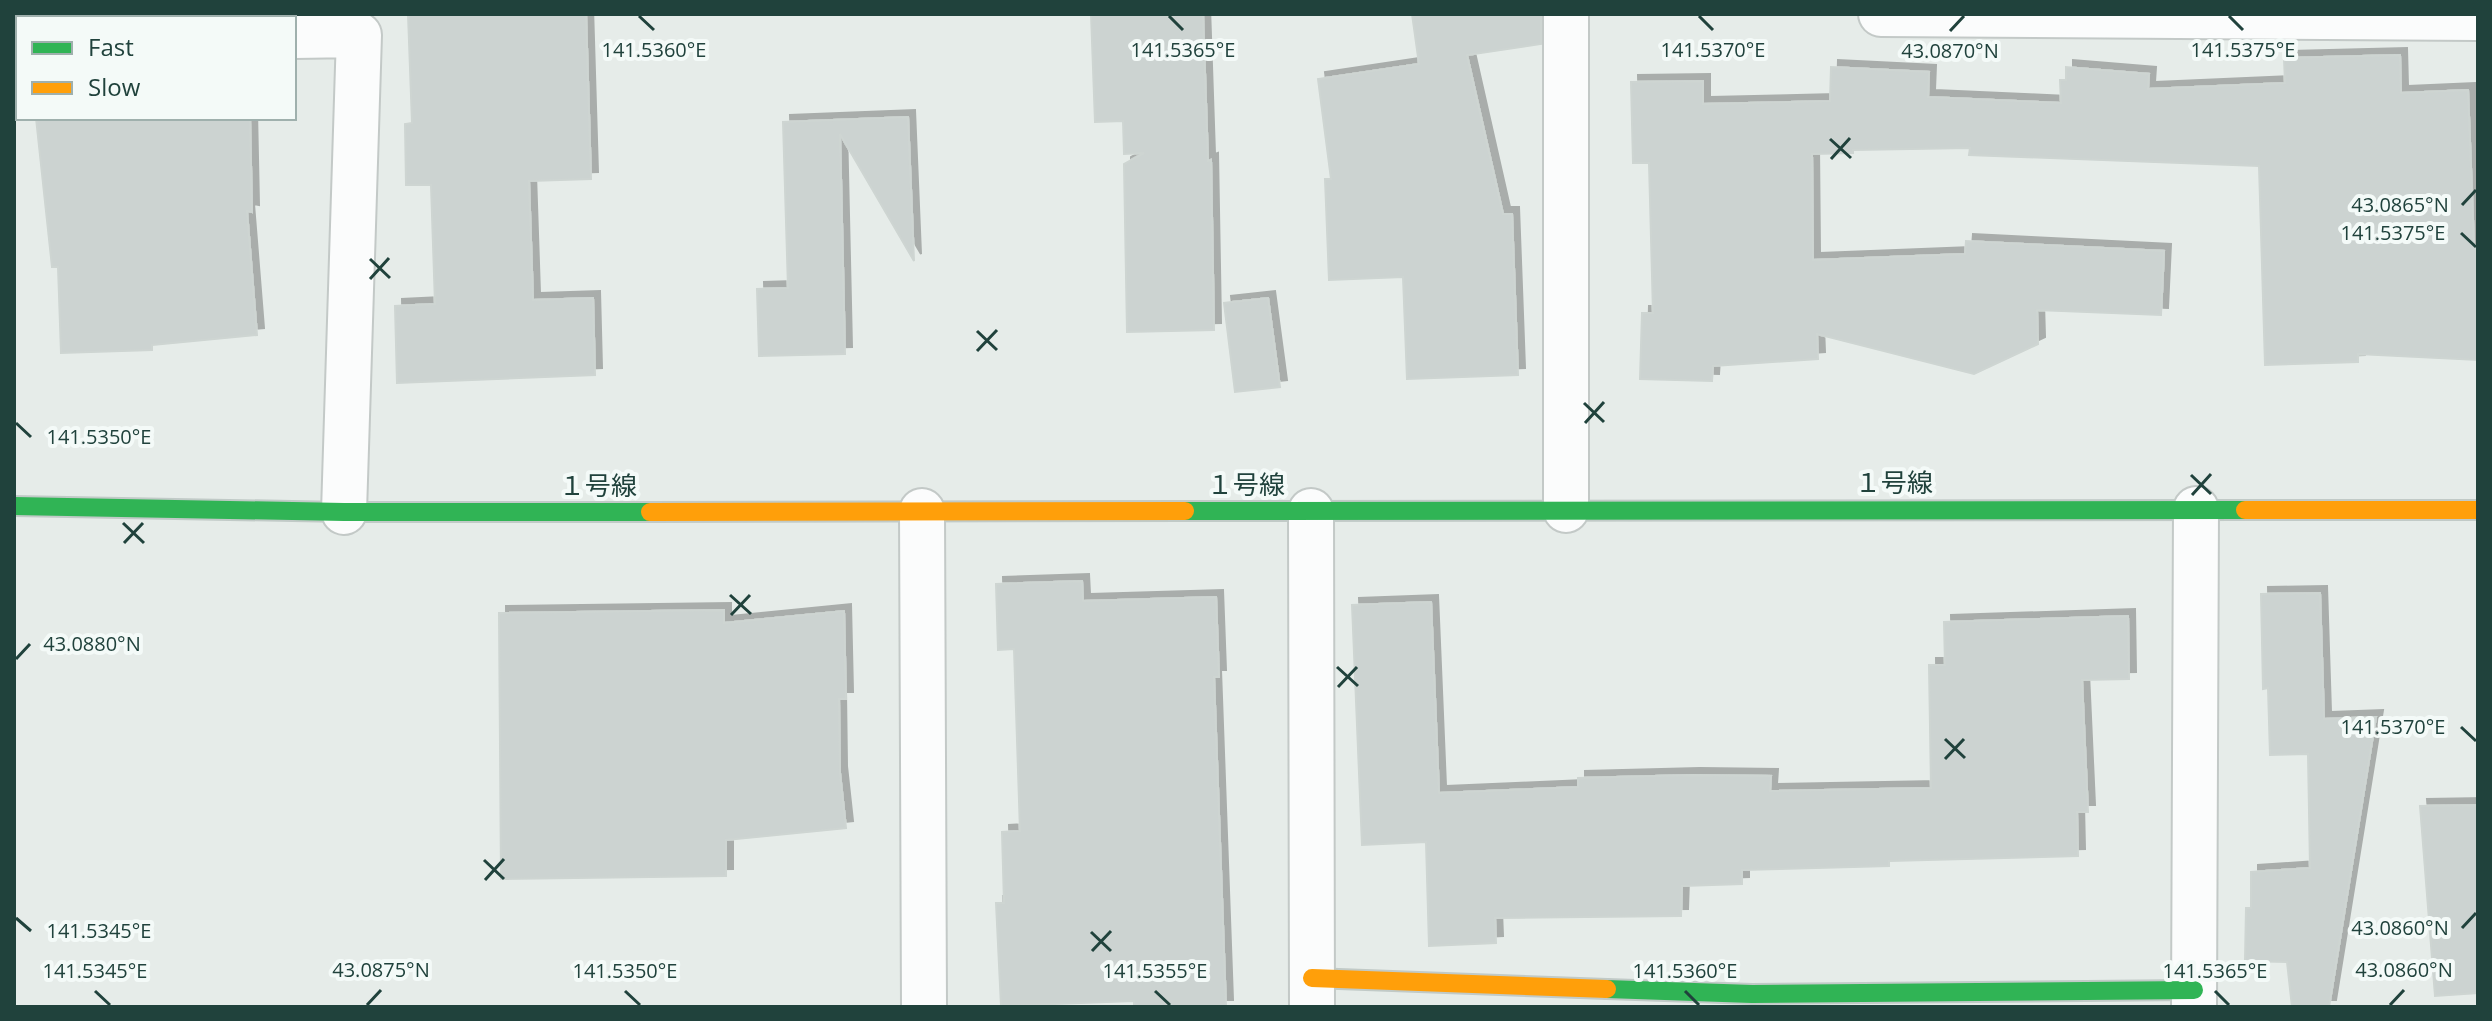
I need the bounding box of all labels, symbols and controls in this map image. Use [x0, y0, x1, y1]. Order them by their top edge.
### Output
legend [16, 16, 296, 120]
text: Fast [88, 30, 134, 63]
text: 141.5360°E [602, 36, 706, 63]
text: 141.5365°E [1131, 36, 1235, 63]
text: 141.5370°E [1661, 36, 1765, 63]
text: 141.5375°E [2191, 36, 2295, 63]
text: 43.0870°N [1901, 37, 1999, 64]
text: Slow [88, 70, 141, 103]
text: 43.0865°N [2351, 191, 2449, 218]
text: 141.5375°E [2341, 219, 2445, 246]
text: 141.5350°E [47, 423, 151, 450]
street label: １号線 [1855, 464, 1933, 500]
street label: １号線 [1207, 466, 1285, 502]
street label: １号線 [559, 467, 637, 503]
text: 43.0880°N [43, 630, 141, 657]
text: 141.5370°E [2341, 713, 2445, 740]
text: 43.0860°N [2351, 914, 2449, 941]
text: 141.5345°E [47, 917, 151, 944]
text: 43.0875°N [332, 956, 430, 983]
text: 43.0860°N [2355, 956, 2453, 983]
text: 141.5345°E [43, 957, 147, 984]
text: 141.5350°E [573, 957, 677, 984]
text: 141.5355°E [1103, 957, 1207, 984]
text: 141.5360°E [1633, 957, 1737, 984]
text: 141.5365°E [2163, 957, 2267, 984]

